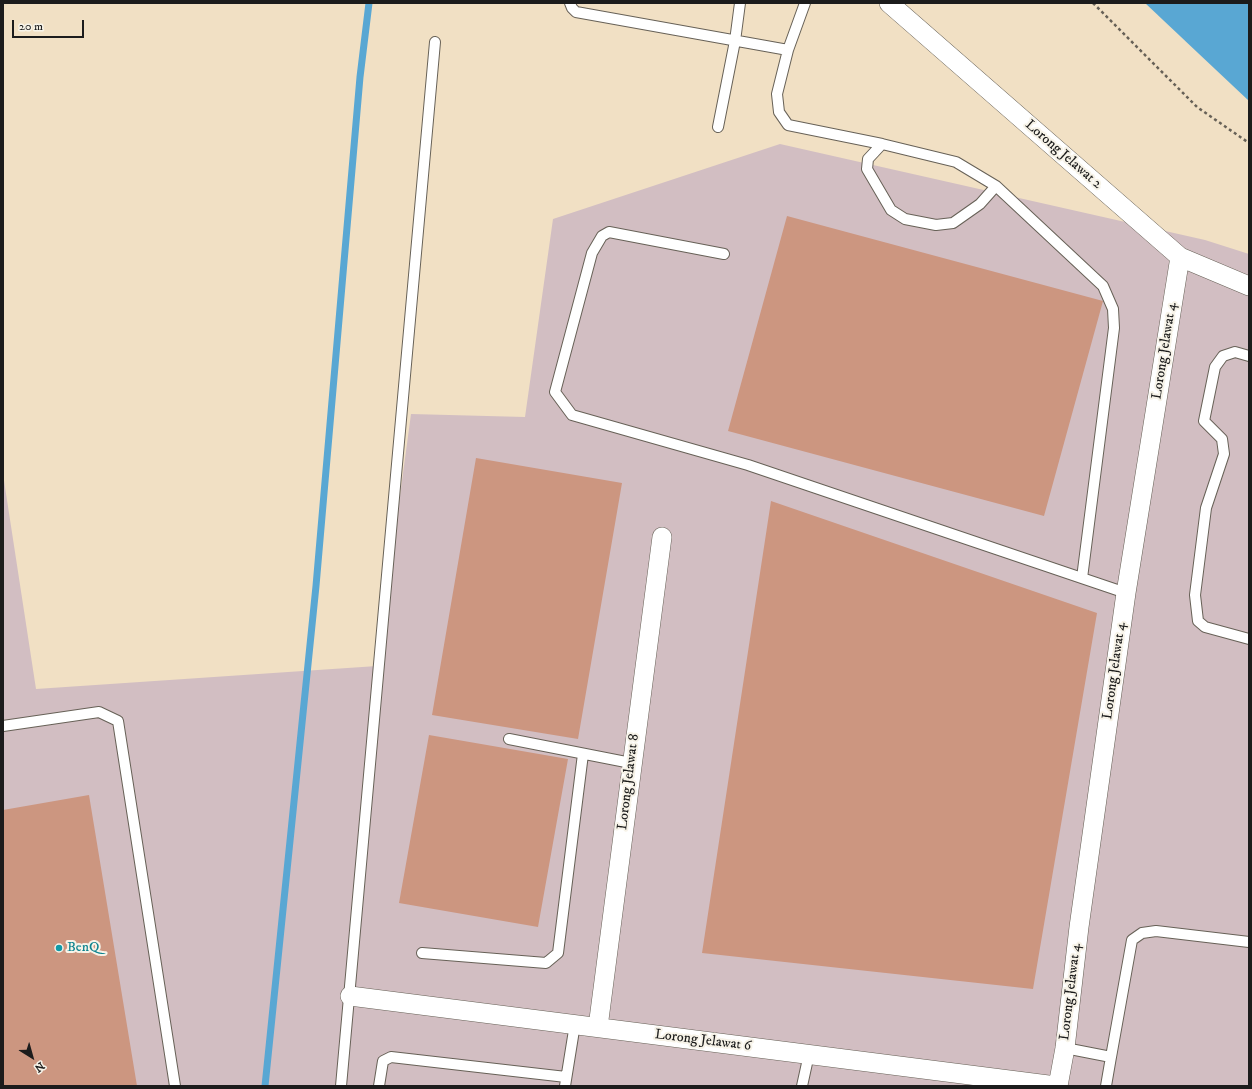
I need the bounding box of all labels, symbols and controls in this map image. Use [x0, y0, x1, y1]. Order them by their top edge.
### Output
scale bar [14, 12, 86, 38]
text: 20 m [19, 19, 43, 34]
street label: Lorong Jelawat 2 [1021, 117, 1105, 193]
street label: Lorong Jelawat 4 [1149, 301, 1181, 401]
street label: Lorong Jelawat 4 [1100, 621, 1130, 721]
street label: Lorong Jelawat 8 [615, 733, 643, 831]
place label: BenQ [67, 940, 99, 956]
marker: BenQ [54, 943, 64, 953]
street label: Lorong Jelawat 4 [1057, 943, 1085, 1041]
street label: Lorong Jelawat 6 [654, 1027, 752, 1055]
north arrow [12, 1037, 52, 1077]
text: N [31, 1058, 47, 1075]

